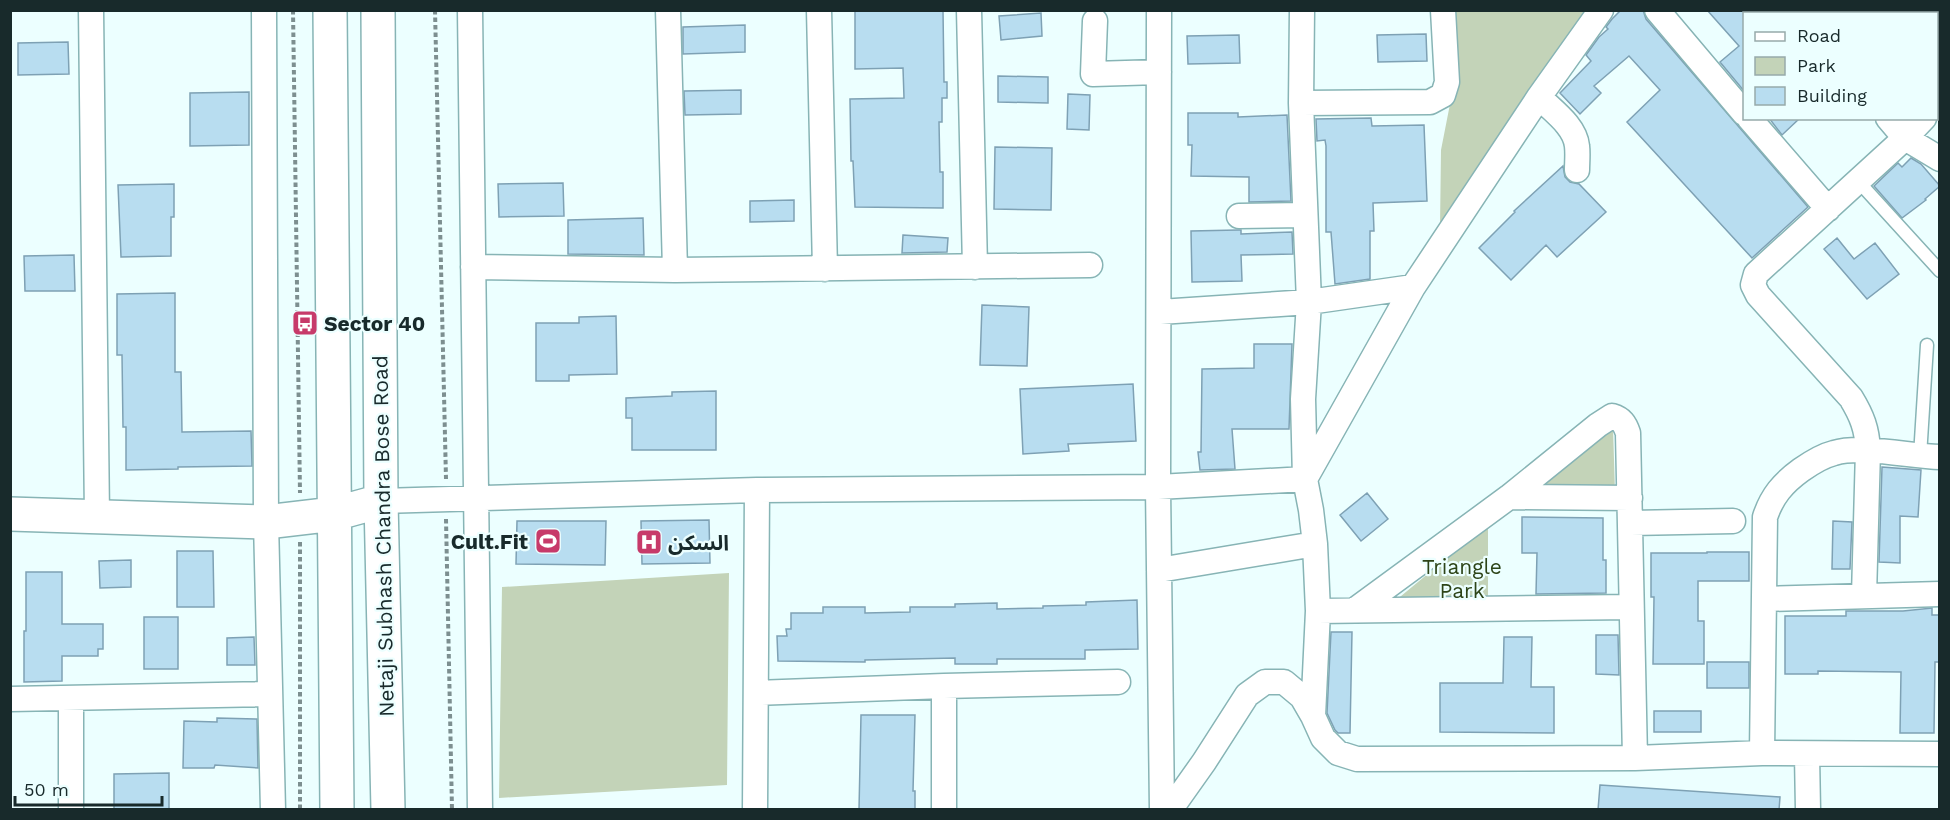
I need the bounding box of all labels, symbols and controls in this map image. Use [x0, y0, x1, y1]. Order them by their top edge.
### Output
legend [1743, 12, 1938, 120]
text: Road [1797, 25, 1841, 46]
text: Park [1797, 55, 1836, 76]
text: Building [1797, 85, 1867, 106]
bus stop icon: Sector 40 [290, 308, 320, 338]
place label: Sector 40 [324, 311, 425, 336]
street label: Netaji Subhash Chandra Bose Road [367, 355, 399, 717]
sports icon: Cult.Fit [533, 526, 563, 556]
hospital icon: السكن [634, 527, 664, 557]
place label: Cult.Fit [451, 529, 528, 554]
place label: السكن [668, 530, 729, 555]
park label: Triangle Park [1422, 554, 1502, 603]
scale bar [15, 769, 162, 807]
text: 50 m [24, 779, 69, 800]

